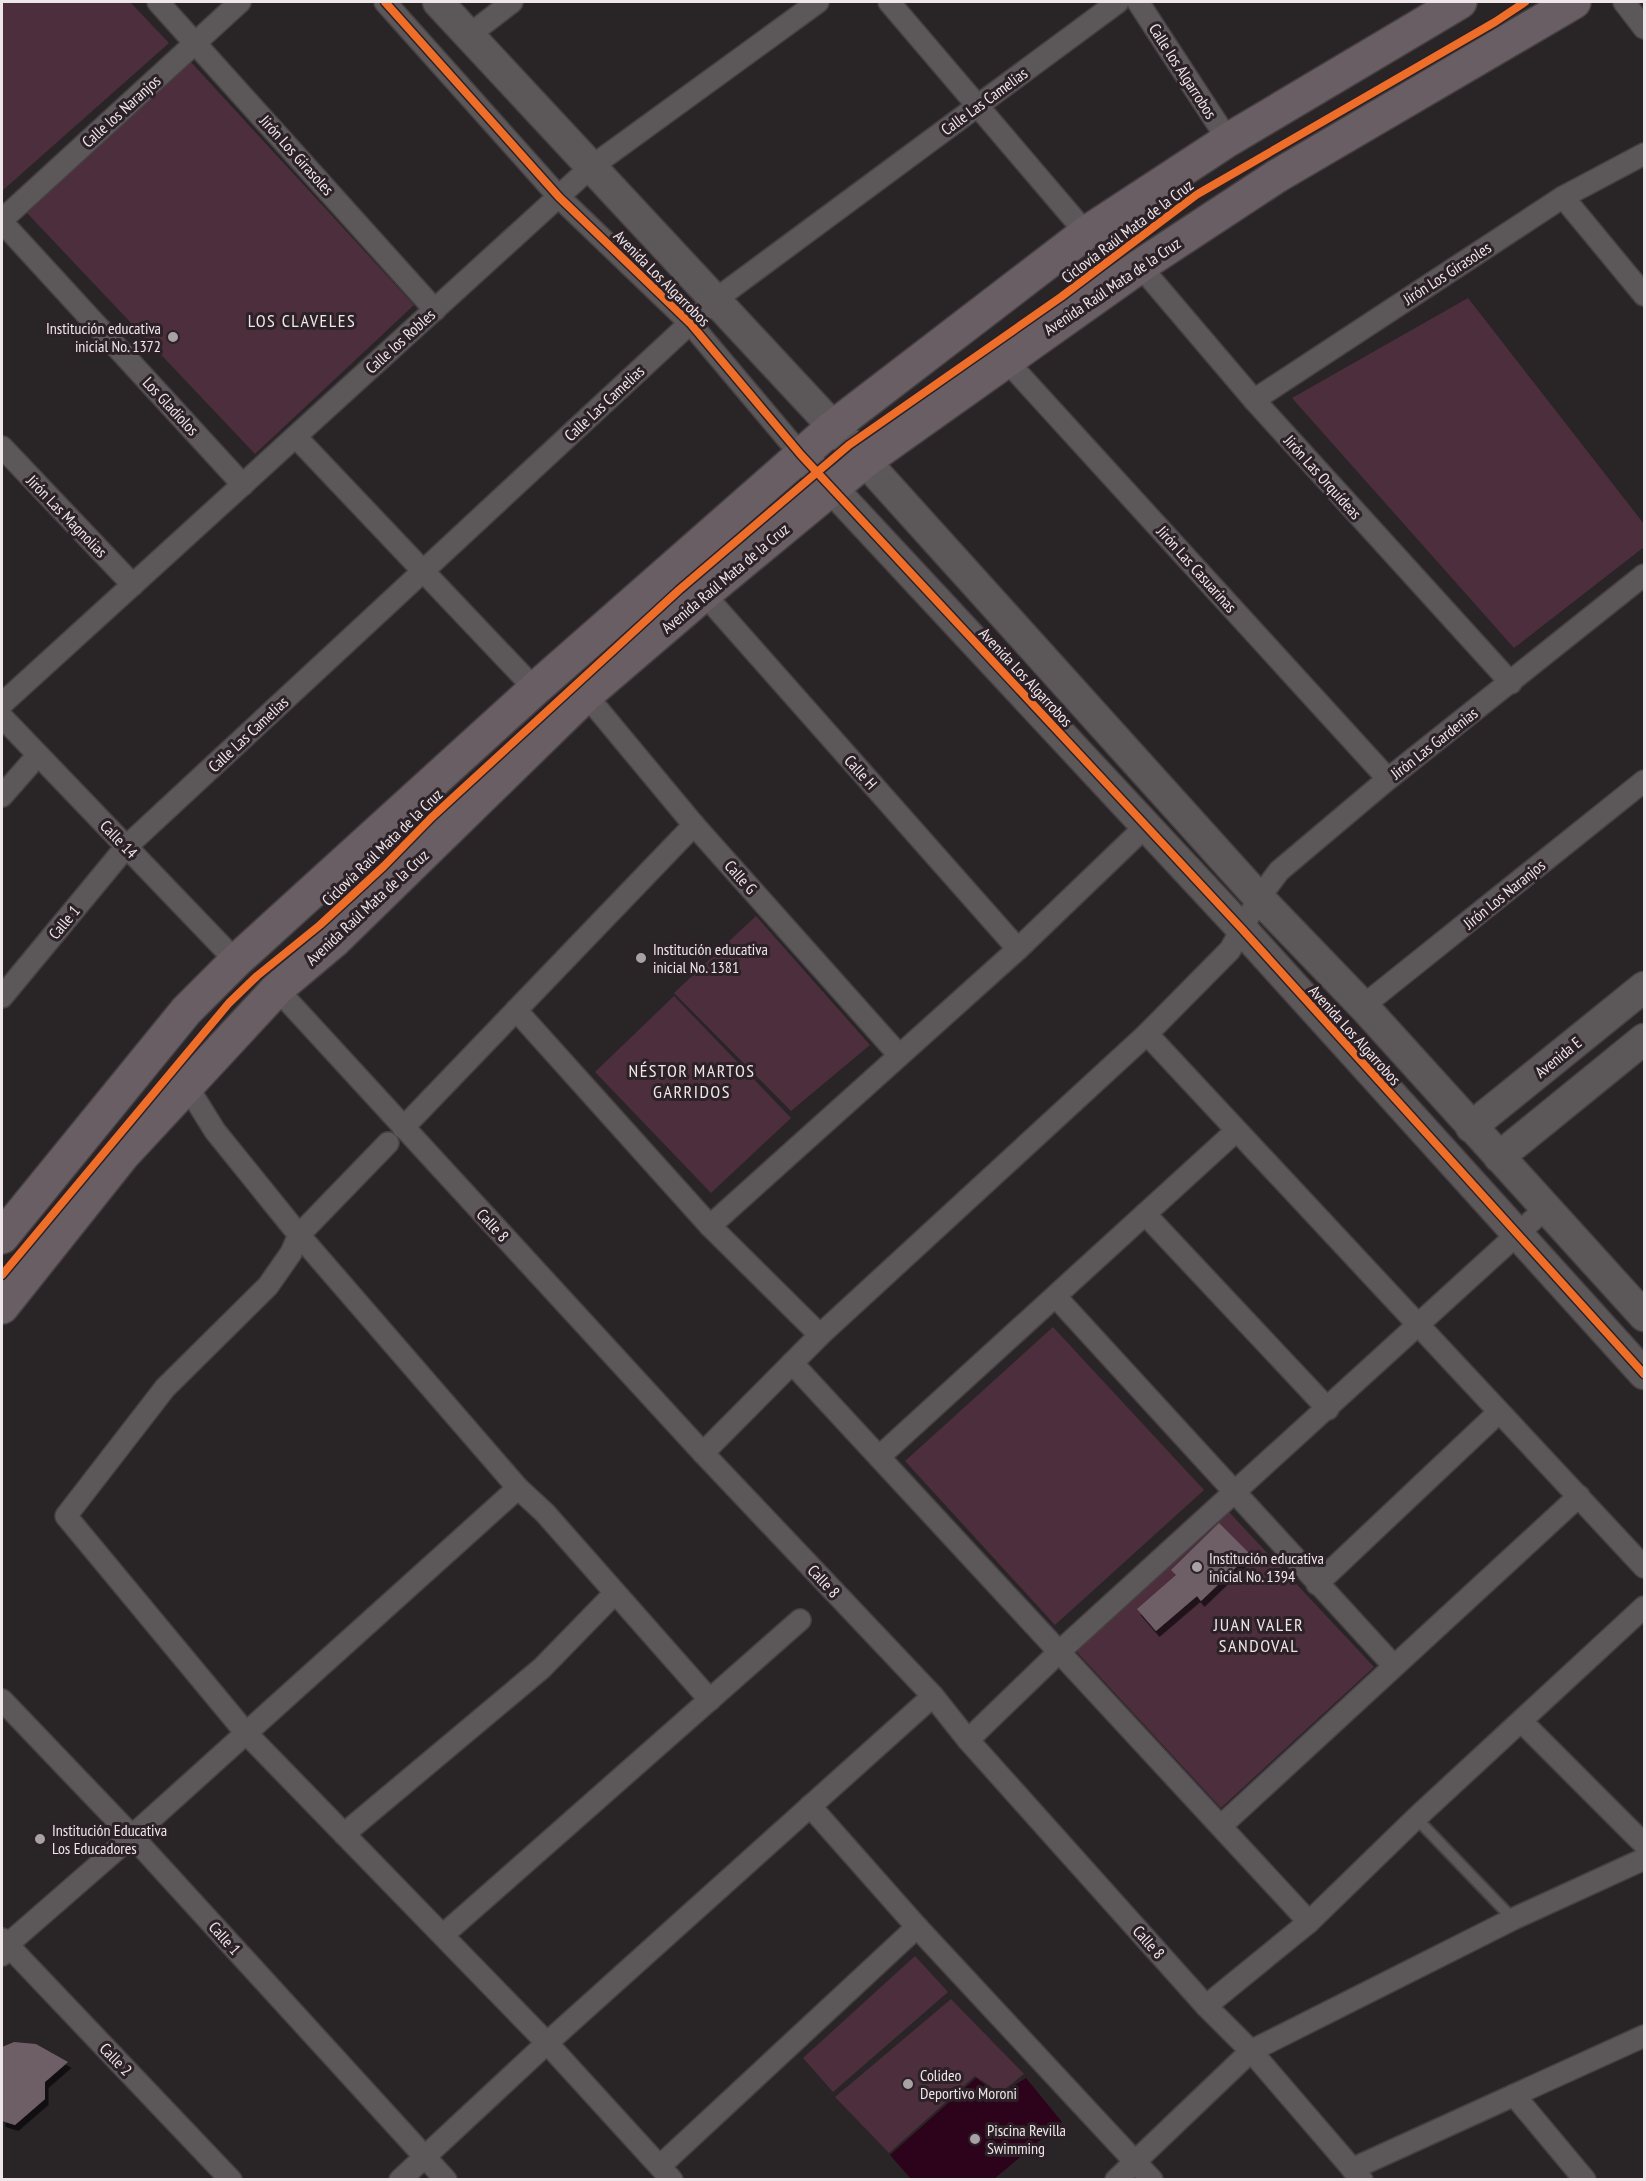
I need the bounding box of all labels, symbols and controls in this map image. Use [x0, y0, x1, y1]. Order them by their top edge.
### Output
street label: Calle los Algarrobos [1145, 20, 1221, 122]
street label: Calle Las Camelias [937, 63, 1031, 139]
street label: Calle los Naranjos [78, 70, 164, 152]
street label: Jirón Los Girasoles [255, 110, 338, 199]
street label: Ciclovía Raúl Mata de la Cruz [1057, 175, 1197, 287]
street label: Avenida Los Algarrobos [610, 226, 714, 330]
street label: Avenida Raúl Mata de la Cruz [1040, 233, 1184, 339]
street label: Jirón Los Girasoles [1398, 237, 1495, 309]
street label: Calle los Robles [361, 304, 439, 378]
district label: LOS CLAVELES [248, 309, 356, 332]
place label: Institución educativa inicial No. 1372 [46, 318, 161, 356]
marker: Institución educativa inicial No. 1372 [166, 330, 180, 344]
street label: Calle Las Camelias [560, 361, 648, 445]
street label: Los Gladiolos [139, 372, 203, 440]
street label: Jirón Las Orquídeas [1279, 430, 1366, 523]
street label: Jirón Las Magnolias [22, 470, 111, 561]
street label: Avenida Raúl Mata de la Cruz [657, 519, 793, 637]
street label: Jirón Las Casuarinas [1152, 521, 1241, 616]
street label: Avenida Los Algarrobos [975, 623, 1077, 731]
street label: Calle Las Camelias [204, 692, 292, 776]
street label: Jirón Las Gardenias [1386, 703, 1482, 784]
street label: Calle H [840, 751, 882, 793]
street label: Ciclovía Raúl Mata de la Cruz [317, 784, 447, 910]
street label: Calle 14 [96, 816, 142, 862]
street label: Avenida Raúl Mata de la Cruz [301, 845, 433, 969]
street label: Jirón Los Naranjos [1458, 855, 1549, 934]
street label: Calle G [721, 856, 762, 898]
street label: Calle 1 [44, 901, 84, 943]
place label: Institución educativa inicial No. 1381 [653, 939, 768, 977]
marker: Institución educativa inicial No. 1381 [634, 951, 648, 965]
street label: Avenida Los Algarrobos [1305, 981, 1405, 1089]
street label: Avenida E [1531, 1032, 1585, 1082]
district label: NÉSTOR MARTOS GARRIDOS [628, 1059, 756, 1103]
street label: Calle 8 [473, 1204, 513, 1246]
place label: Institución educativa inicial No. 1394 [1209, 1548, 1324, 1586]
street label: Calle 8 [804, 1560, 844, 1602]
marker: Institución educativa inicial No. 1394 [1190, 1560, 1204, 1574]
district label: JUAN VALER SANDOVAL [1213, 1613, 1304, 1657]
place label: Institución Educativa Los Educadores [52, 1820, 167, 1858]
marker: Institución Educativa Los Educadores [33, 1832, 47, 1846]
street label: Calle 1 [205, 1917, 245, 1959]
street label: Calle 8 [1129, 1921, 1169, 1963]
street label: Calle 2 [96, 2038, 136, 2080]
place label: Colideo Deportivo Moroni [920, 2065, 1017, 2103]
marker: Colideo Deportivo Moroni [901, 2077, 915, 2091]
place label: Piscina Revilla Swimming [987, 2120, 1066, 2158]
marker: Piscina Revilla Swimming [968, 2132, 982, 2146]

